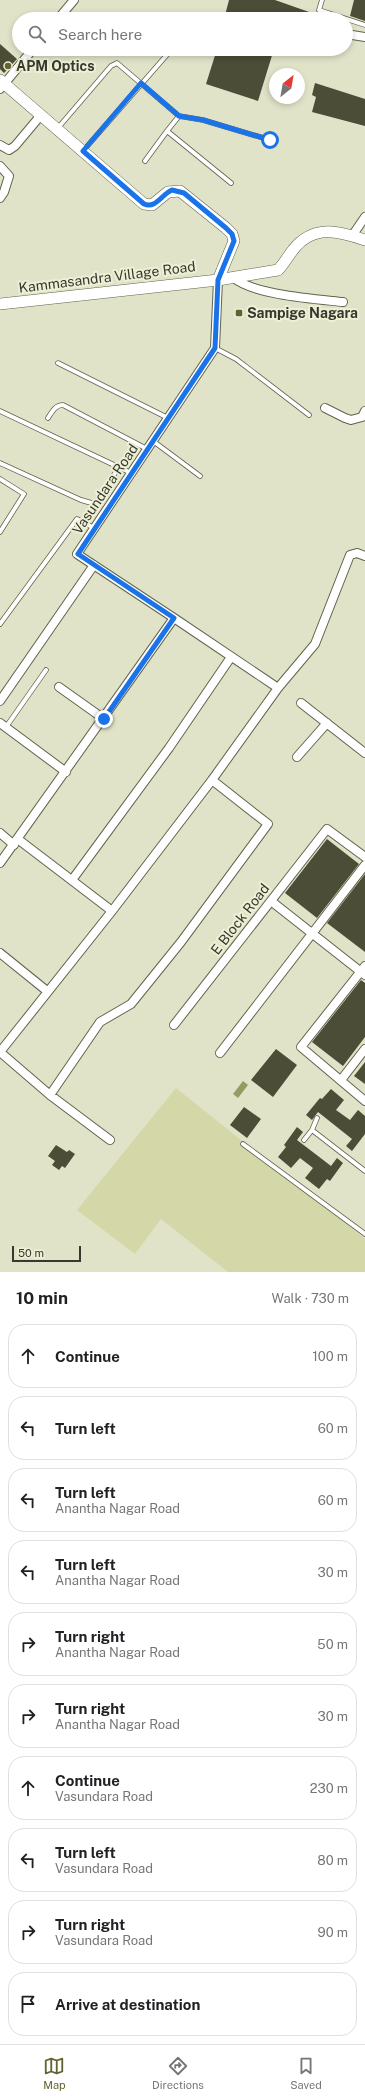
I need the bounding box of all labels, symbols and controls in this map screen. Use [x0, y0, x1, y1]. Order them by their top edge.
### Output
search box [12, 12, 353, 56]
icon: search [26, 23, 48, 45]
text: Search here [58, 26, 142, 43]
place label: APM Optics [16, 58, 95, 74]
marker: APM Optics [3, 61, 13, 71]
north arrow [269, 68, 305, 104]
route start [261, 131, 279, 149]
street label: Kammasandra Village Road [18, 258, 196, 296]
place label: Sampige Nagara [247, 305, 358, 321]
marker: Sampige Nagara [234, 308, 244, 318]
street label: Vasundara Road [69, 441, 141, 537]
route end [95, 710, 113, 728]
street label: E Block Road [207, 880, 273, 958]
scale bar [12, 1244, 81, 1263]
text: 50 m [18, 1247, 44, 1259]
text: 10 min [16, 1288, 68, 1308]
text: Walk · 730 m [272, 1291, 349, 1306]
icon: ahead [17, 1345, 39, 1367]
text: Continue [55, 1348, 120, 1365]
text: 100 m [312, 1349, 348, 1364]
icon: left [17, 1417, 39, 1439]
text: Turn left [55, 1420, 116, 1437]
text: 60 m [318, 1421, 348, 1436]
text: Turn left [55, 1484, 116, 1501]
icon: left [17, 1489, 39, 1511]
text: 60 m [318, 1493, 348, 1508]
text: Anantha Nagar Road [55, 1501, 180, 1516]
text: Turn left [55, 1556, 116, 1573]
icon: left [17, 1561, 39, 1583]
text: 30 m [318, 1565, 348, 1580]
text: Anantha Nagar Road [55, 1573, 180, 1588]
text: Turn right [55, 1628, 125, 1645]
icon: right [17, 1633, 39, 1655]
text: 50 m [317, 1637, 348, 1652]
text: Anantha Nagar Road [55, 1645, 180, 1660]
text: Turn right [55, 1700, 125, 1717]
icon: right [17, 1705, 39, 1727]
text: 30 m [318, 1709, 348, 1724]
text: Anantha Nagar Road [55, 1717, 180, 1732]
text: Continue [55, 1772, 120, 1789]
icon: ahead [17, 1777, 39, 1799]
text: 230 m [310, 1781, 348, 1796]
text: Vasundara Road [55, 1789, 153, 1804]
text: Turn left [55, 1844, 116, 1861]
icon: left [17, 1849, 39, 1871]
text: 80 m [317, 1853, 348, 1868]
text: Vasundara Road [55, 1861, 153, 1876]
text: Turn right [55, 1916, 125, 1933]
icon: right [17, 1921, 39, 1943]
text: 90 m [318, 1925, 348, 1940]
text: Vasundara Road [55, 1933, 153, 1948]
icon: arrive [17, 1993, 39, 2015]
text: Arrive at destination [55, 1996, 200, 2013]
tab: Map [43, 2055, 66, 2091]
tab: Directions [152, 2055, 204, 2091]
tab: Saved [290, 2055, 322, 2091]

